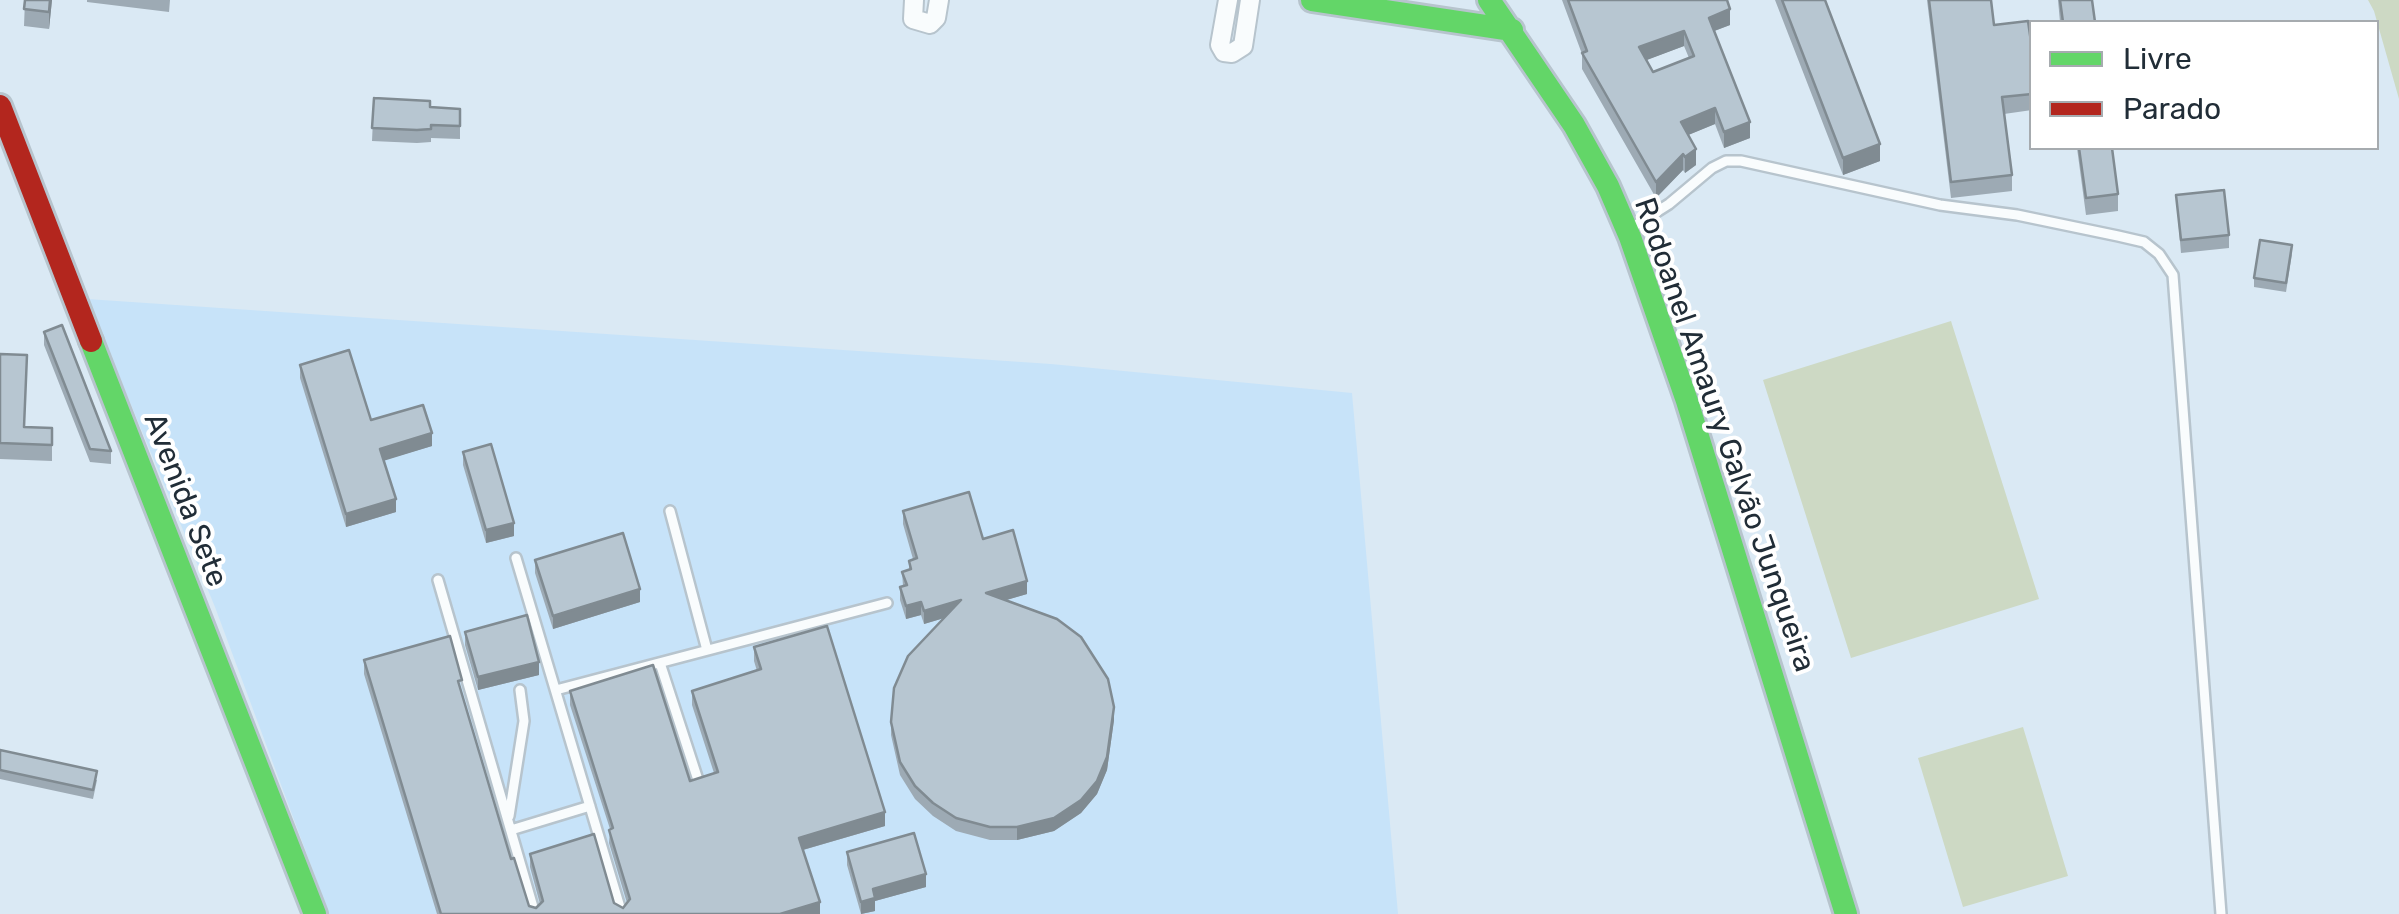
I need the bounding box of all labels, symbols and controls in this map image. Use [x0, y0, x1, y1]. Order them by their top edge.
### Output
legend [2029, 20, 2379, 150]
text: Livre [2123, 41, 2192, 77]
text: Parado [2123, 91, 2221, 127]
street label: Rodoanel Amaury Galvão Junqueira [1626, 193, 1822, 677]
street label: Avenida Sete [135, 408, 235, 592]

